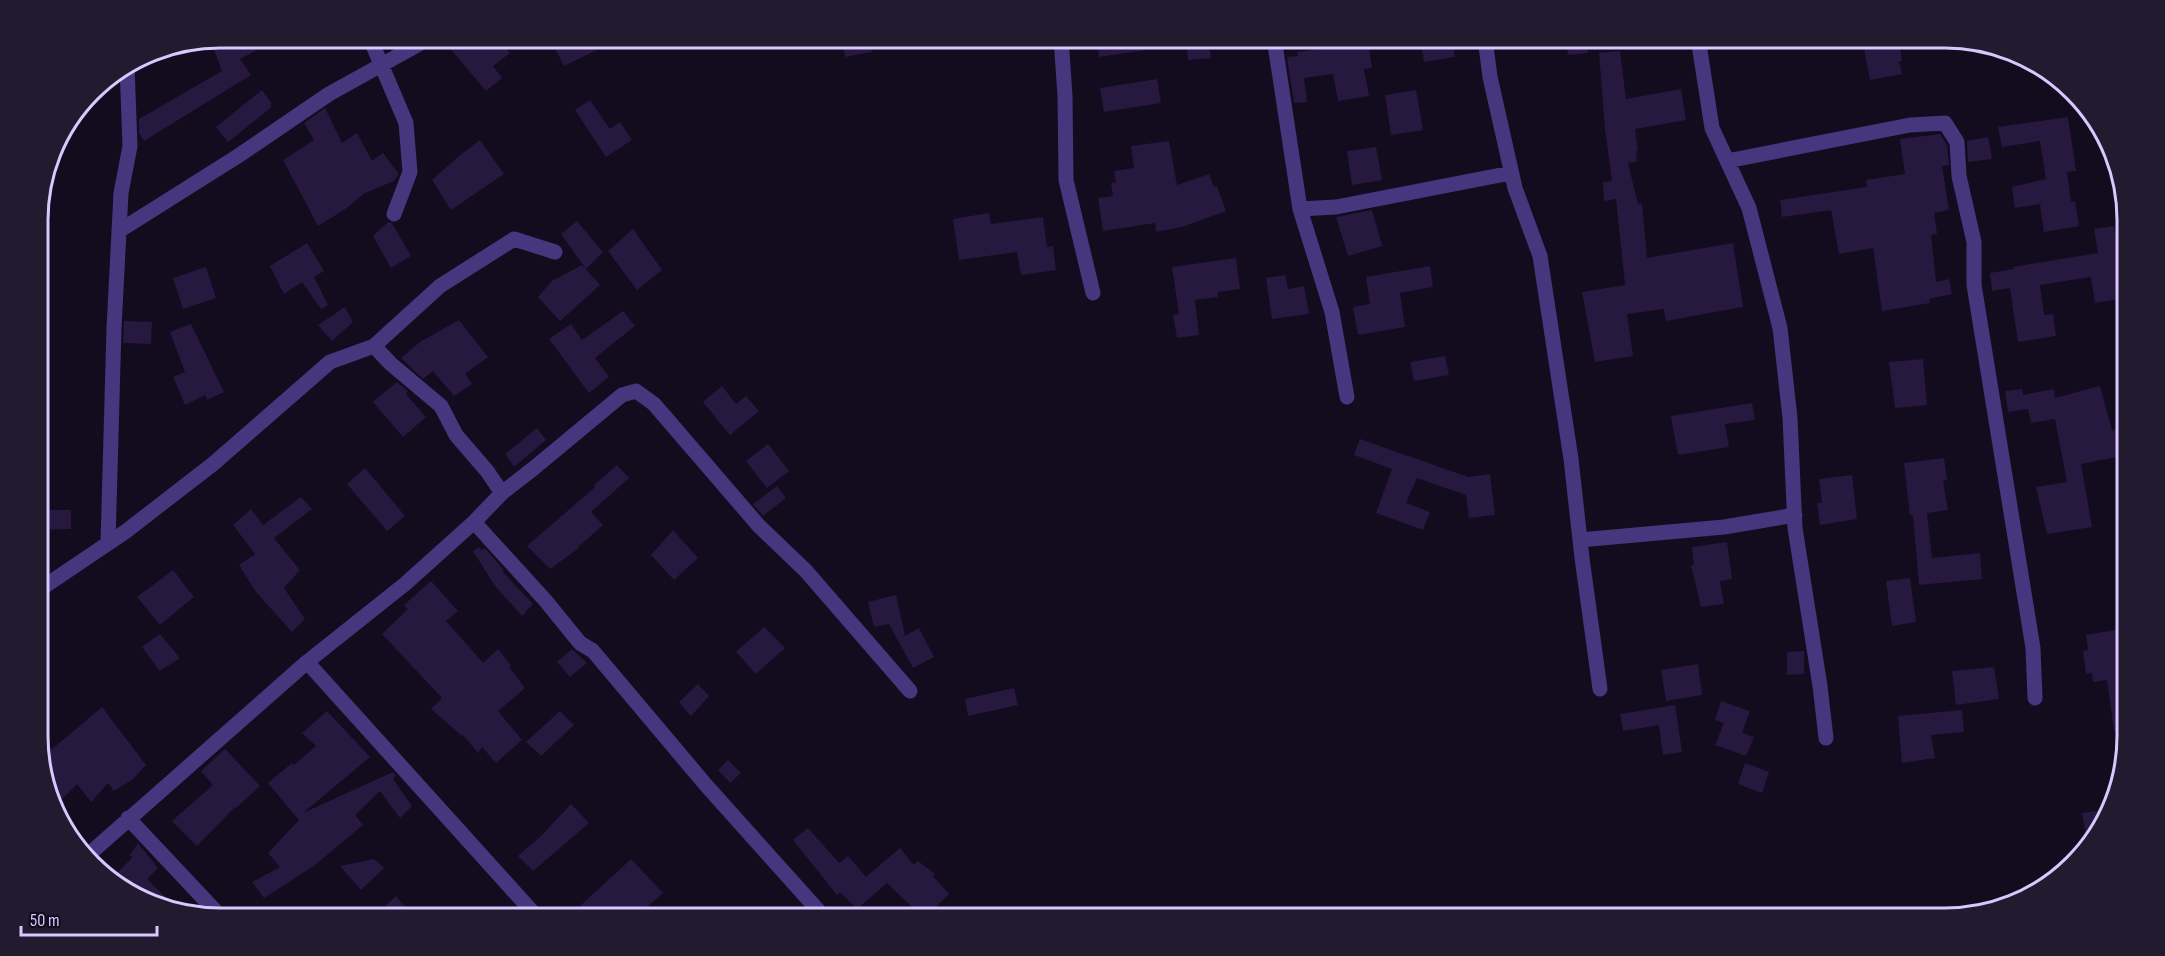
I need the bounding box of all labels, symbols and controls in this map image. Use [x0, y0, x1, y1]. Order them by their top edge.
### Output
scale bar [21, 899, 158, 937]
text: 50 m [30, 910, 60, 931]

